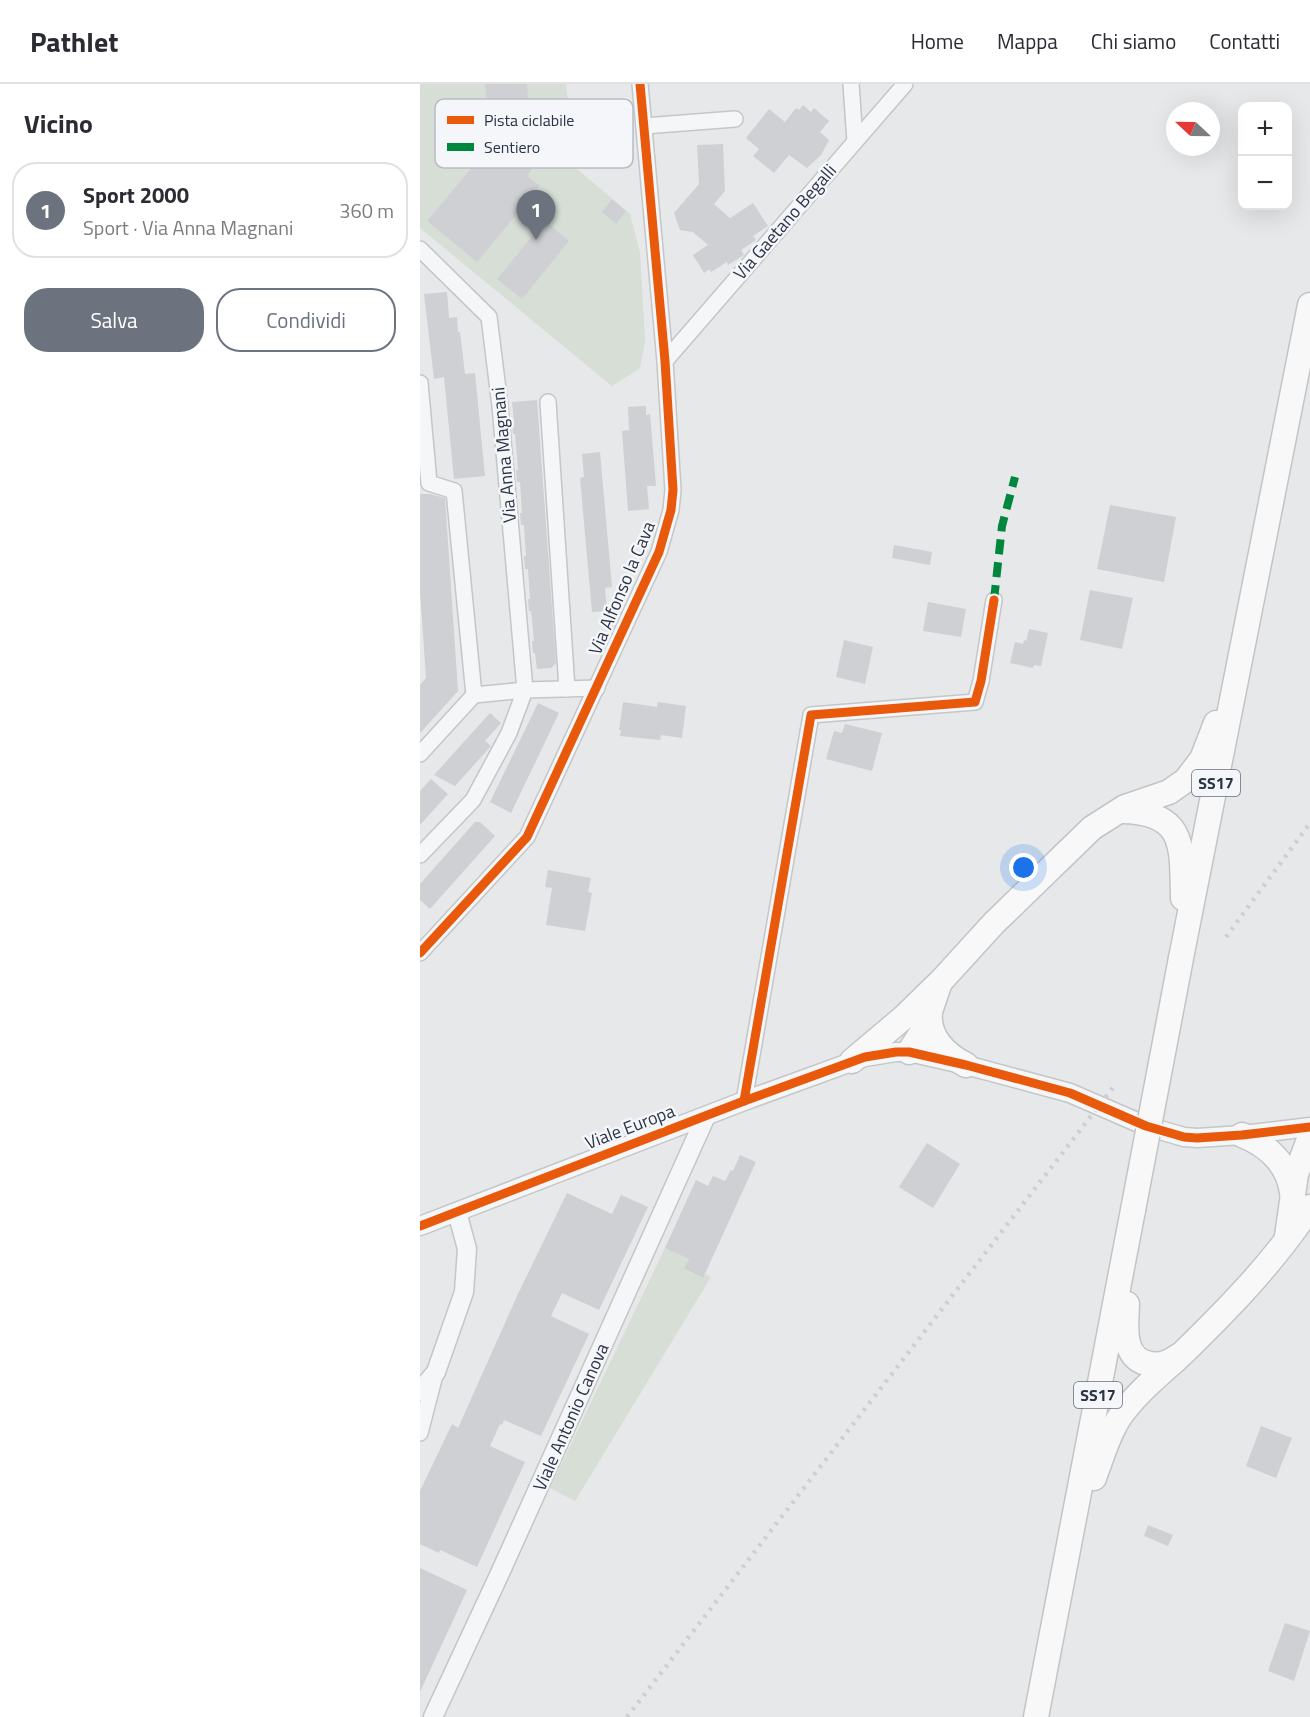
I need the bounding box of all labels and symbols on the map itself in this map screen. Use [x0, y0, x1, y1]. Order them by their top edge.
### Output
legend [435, 99, 633, 168]
north arrow [1166, 102, 1220, 156]
text: Pista ciclabile [484, 108, 574, 132]
text: Sentiero [484, 135, 540, 159]
street label: Via Gaetano Begalli [727, 158, 843, 286]
pin: 1 [516, 190, 556, 240]
street label: Via Anna Magnani [484, 386, 523, 524]
street label: Via Alfonso la Cava [581, 517, 662, 659]
road number: SS17 [1192, 770, 1240, 796]
your location [1009, 853, 1038, 882]
street label: Viale Europa [581, 1097, 679, 1156]
street label: Viale Antonio Canova [526, 1339, 615, 1495]
road number: SS17 [1074, 1382, 1122, 1408]

